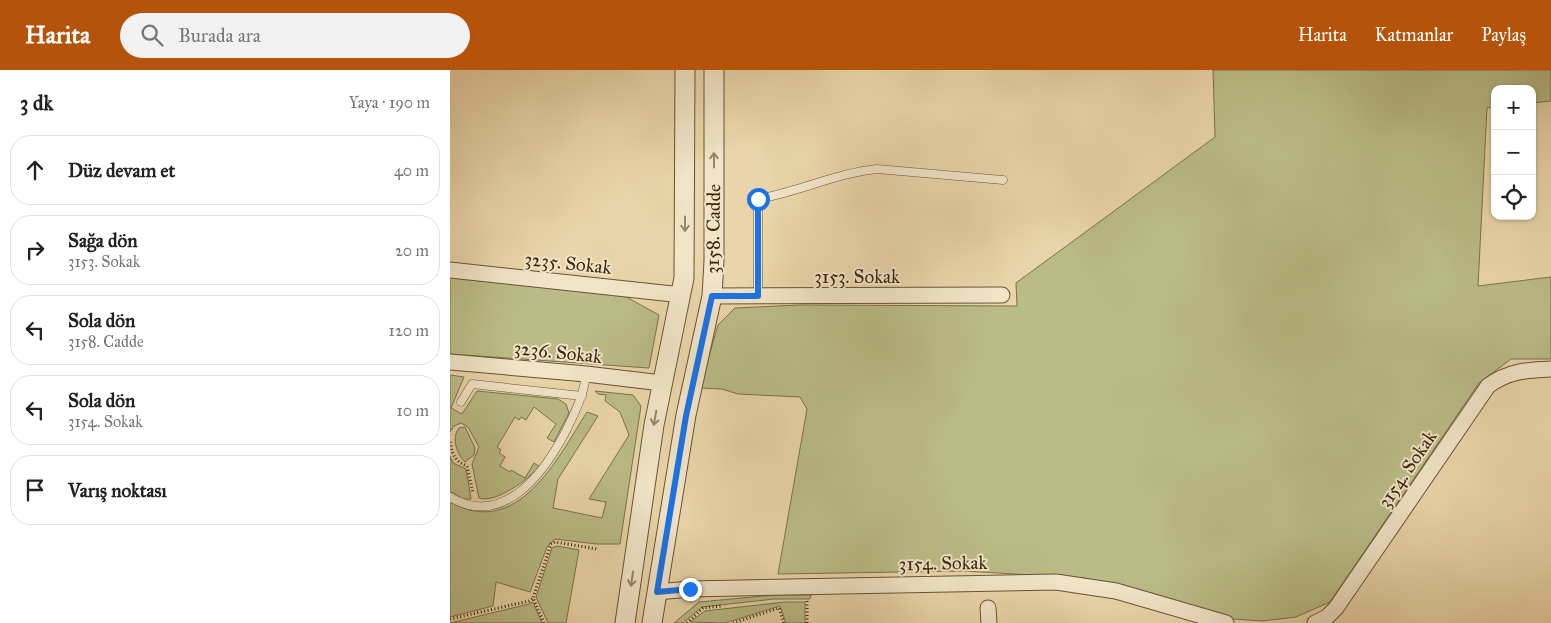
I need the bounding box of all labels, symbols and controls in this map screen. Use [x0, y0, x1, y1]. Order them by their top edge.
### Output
search box [120, 13, 470, 58]
text: Harita [25, 20, 90, 50]
icon: search [138, 21, 166, 49]
text: Burada ara [178, 24, 261, 47]
text: Harita [1298, 24, 1347, 46]
text: Katmanlar [1375, 24, 1453, 46]
text: Paylaş [1481, 24, 1526, 46]
map controls [1491, 85, 1536, 220]
button: + [1491, 85, 1536, 130]
text: 3 dk [20, 90, 53, 116]
text: Yaya · 190 m [349, 93, 430, 112]
button: − [1491, 130, 1536, 175]
one-way arrow [709, 152, 719, 168]
icon: ahead [21, 156, 49, 184]
text: Düz devam et [68, 159, 175, 182]
text: 40 m [394, 161, 429, 180]
button: locate [1491, 175, 1536, 220]
street label: 3158. Cadde [701, 184, 725, 274]
route start [747, 188, 770, 211]
one-way arrow [680, 215, 690, 231]
text: Sağa dön [68, 229, 137, 252]
icon: right [21, 236, 49, 264]
text: 20 m [395, 241, 429, 260]
street label: 3235. Sokak [523, 247, 613, 279]
text: 3153. Sokak [68, 252, 140, 271]
street label: 3153. Sokak [814, 265, 900, 288]
text: Sola dön [68, 309, 135, 332]
icon: left [21, 316, 49, 344]
text: 120 m [389, 321, 429, 340]
text: 3158. Cadde [68, 332, 144, 351]
street label: 3236. Sokak [513, 336, 603, 368]
text: Sola dön [68, 389, 135, 412]
icon: left [21, 396, 49, 424]
text: 10 m [397, 401, 429, 420]
one-way arrow [650, 410, 660, 426]
text: 3154. Sokak [68, 412, 143, 431]
street label: 3154. Sokak [1373, 426, 1441, 512]
icon: arrive [21, 476, 49, 504]
text: Varış noktası [68, 479, 167, 502]
street label: 3154. Sokak [899, 551, 988, 575]
one-way arrow [626, 571, 636, 587]
route end [679, 578, 702, 601]

